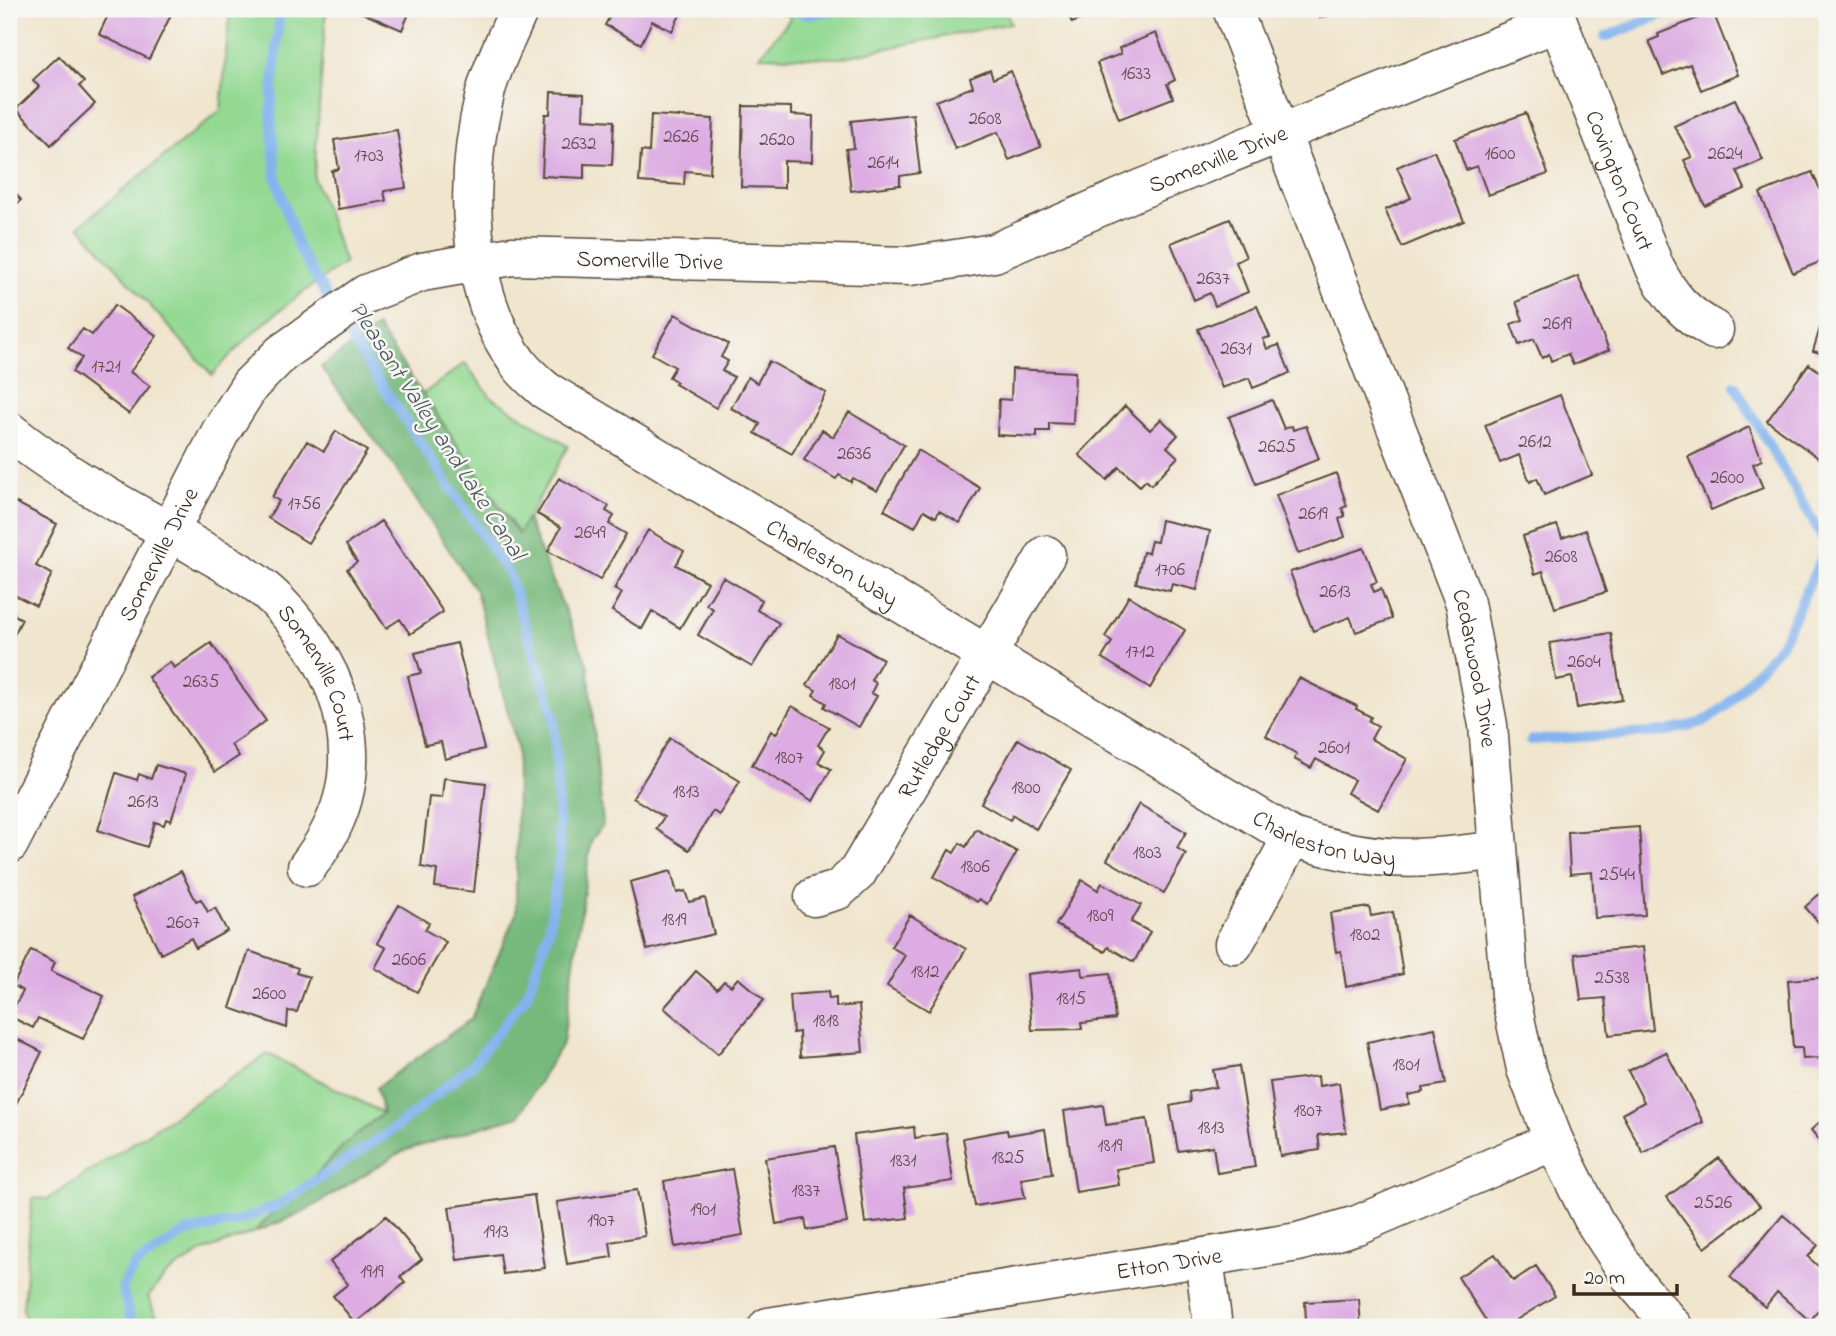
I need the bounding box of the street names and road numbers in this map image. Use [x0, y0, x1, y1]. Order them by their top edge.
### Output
street label: Covington Court [1575, 106, 1661, 257]
street label: Somerville Drive [1144, 118, 1293, 203]
street label: Somerville Drive [576, 244, 724, 280]
street label: Somerville Drive [112, 482, 209, 628]
street label: Charleston Way [759, 512, 904, 618]
street label: Cedarwood Drive [1442, 584, 1504, 749]
street label: Somerville Court [268, 598, 361, 744]
street label: Rutledge Court [891, 668, 991, 806]
street label: Charleston Way [1245, 803, 1397, 878]
street label: Etton Drive [1114, 1240, 1225, 1290]

